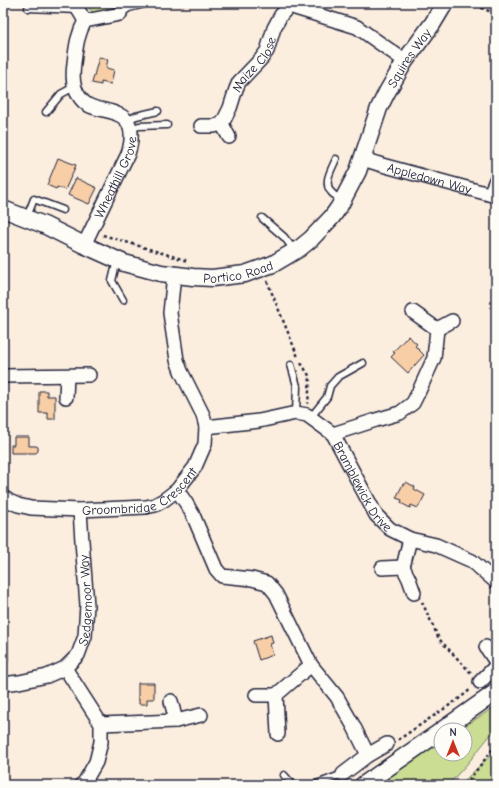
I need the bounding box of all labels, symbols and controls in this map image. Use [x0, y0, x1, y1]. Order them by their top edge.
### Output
street label: Squires Way [384, 26, 434, 90]
street label: Maize Close [229, 34, 279, 94]
street label: Wheathill Grove [91, 135, 139, 221]
street label: Appledown Way [385, 160, 473, 197]
street label: Portico Road [203, 258, 275, 286]
street label: Bramblewick Drive [330, 439, 395, 535]
street label: Groombridge Crescent [82, 463, 201, 518]
street label: Sedgemoor Way [75, 554, 95, 648]
north arrow [433, 722, 473, 762]
text: N [449, 726, 457, 739]

